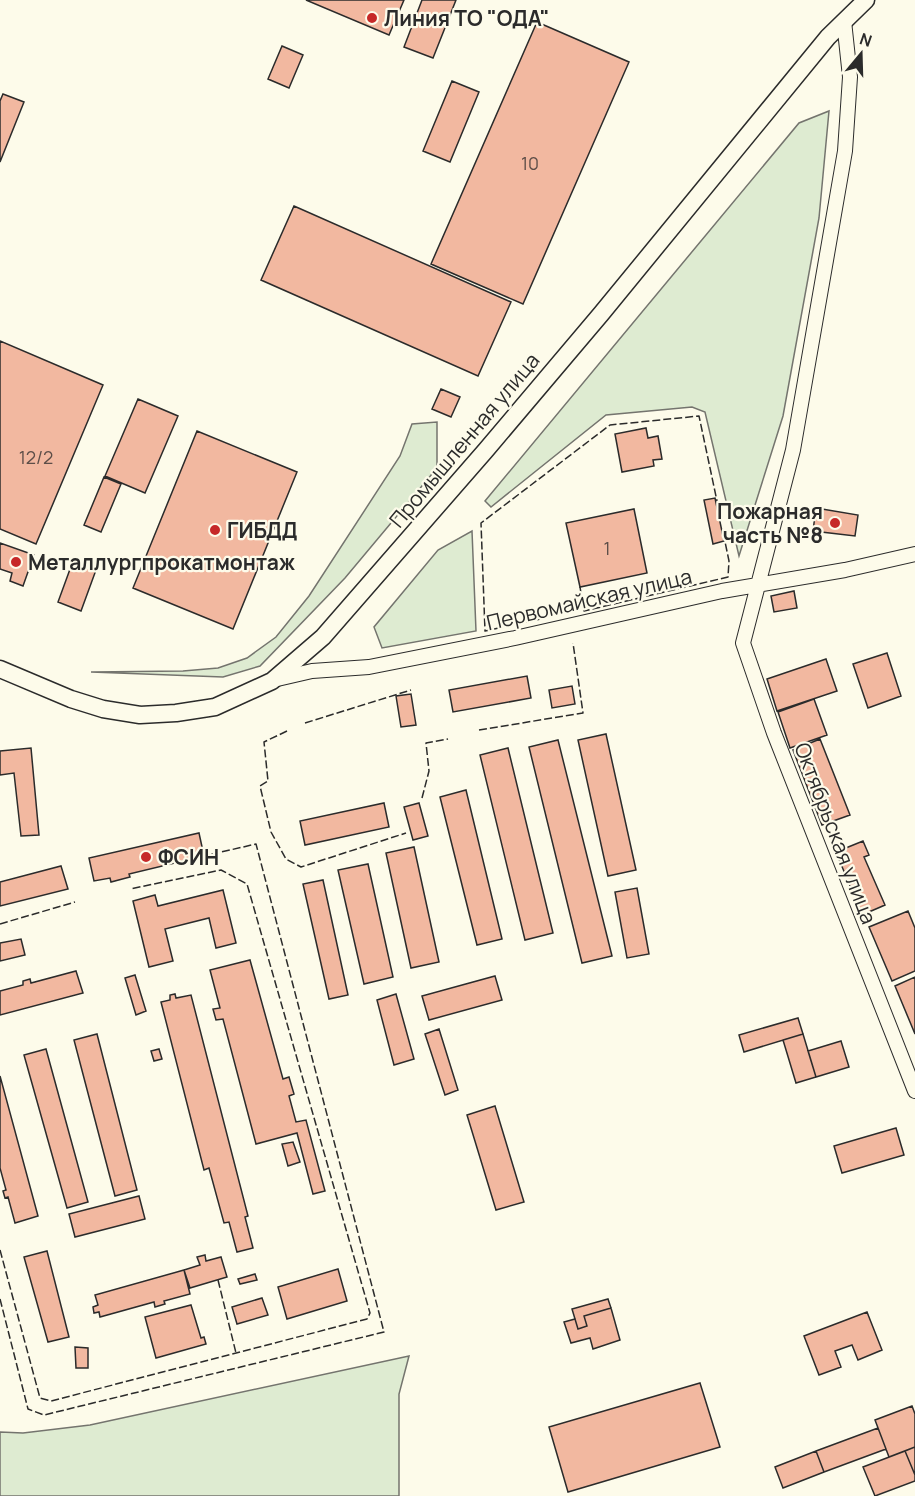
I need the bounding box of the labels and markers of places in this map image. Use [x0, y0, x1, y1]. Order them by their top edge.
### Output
place label: Линия ТО "ОДА" [384, 4, 550, 32]
marker: Линия ТО "ОДА" [365, 11, 379, 25]
place label: Пожарная часть №8 [717, 497, 823, 549]
place label: ГИБДД [227, 516, 297, 544]
marker: Пожарная часть №8 [828, 516, 842, 530]
marker: ГИБДД [208, 523, 222, 537]
place label: Металлургпрокатмонтаж [28, 548, 295, 576]
marker: Металлургпрокатмонтаж [9, 555, 23, 569]
place label: ФСИН [158, 843, 219, 871]
marker: ФСИН [139, 850, 153, 864]

